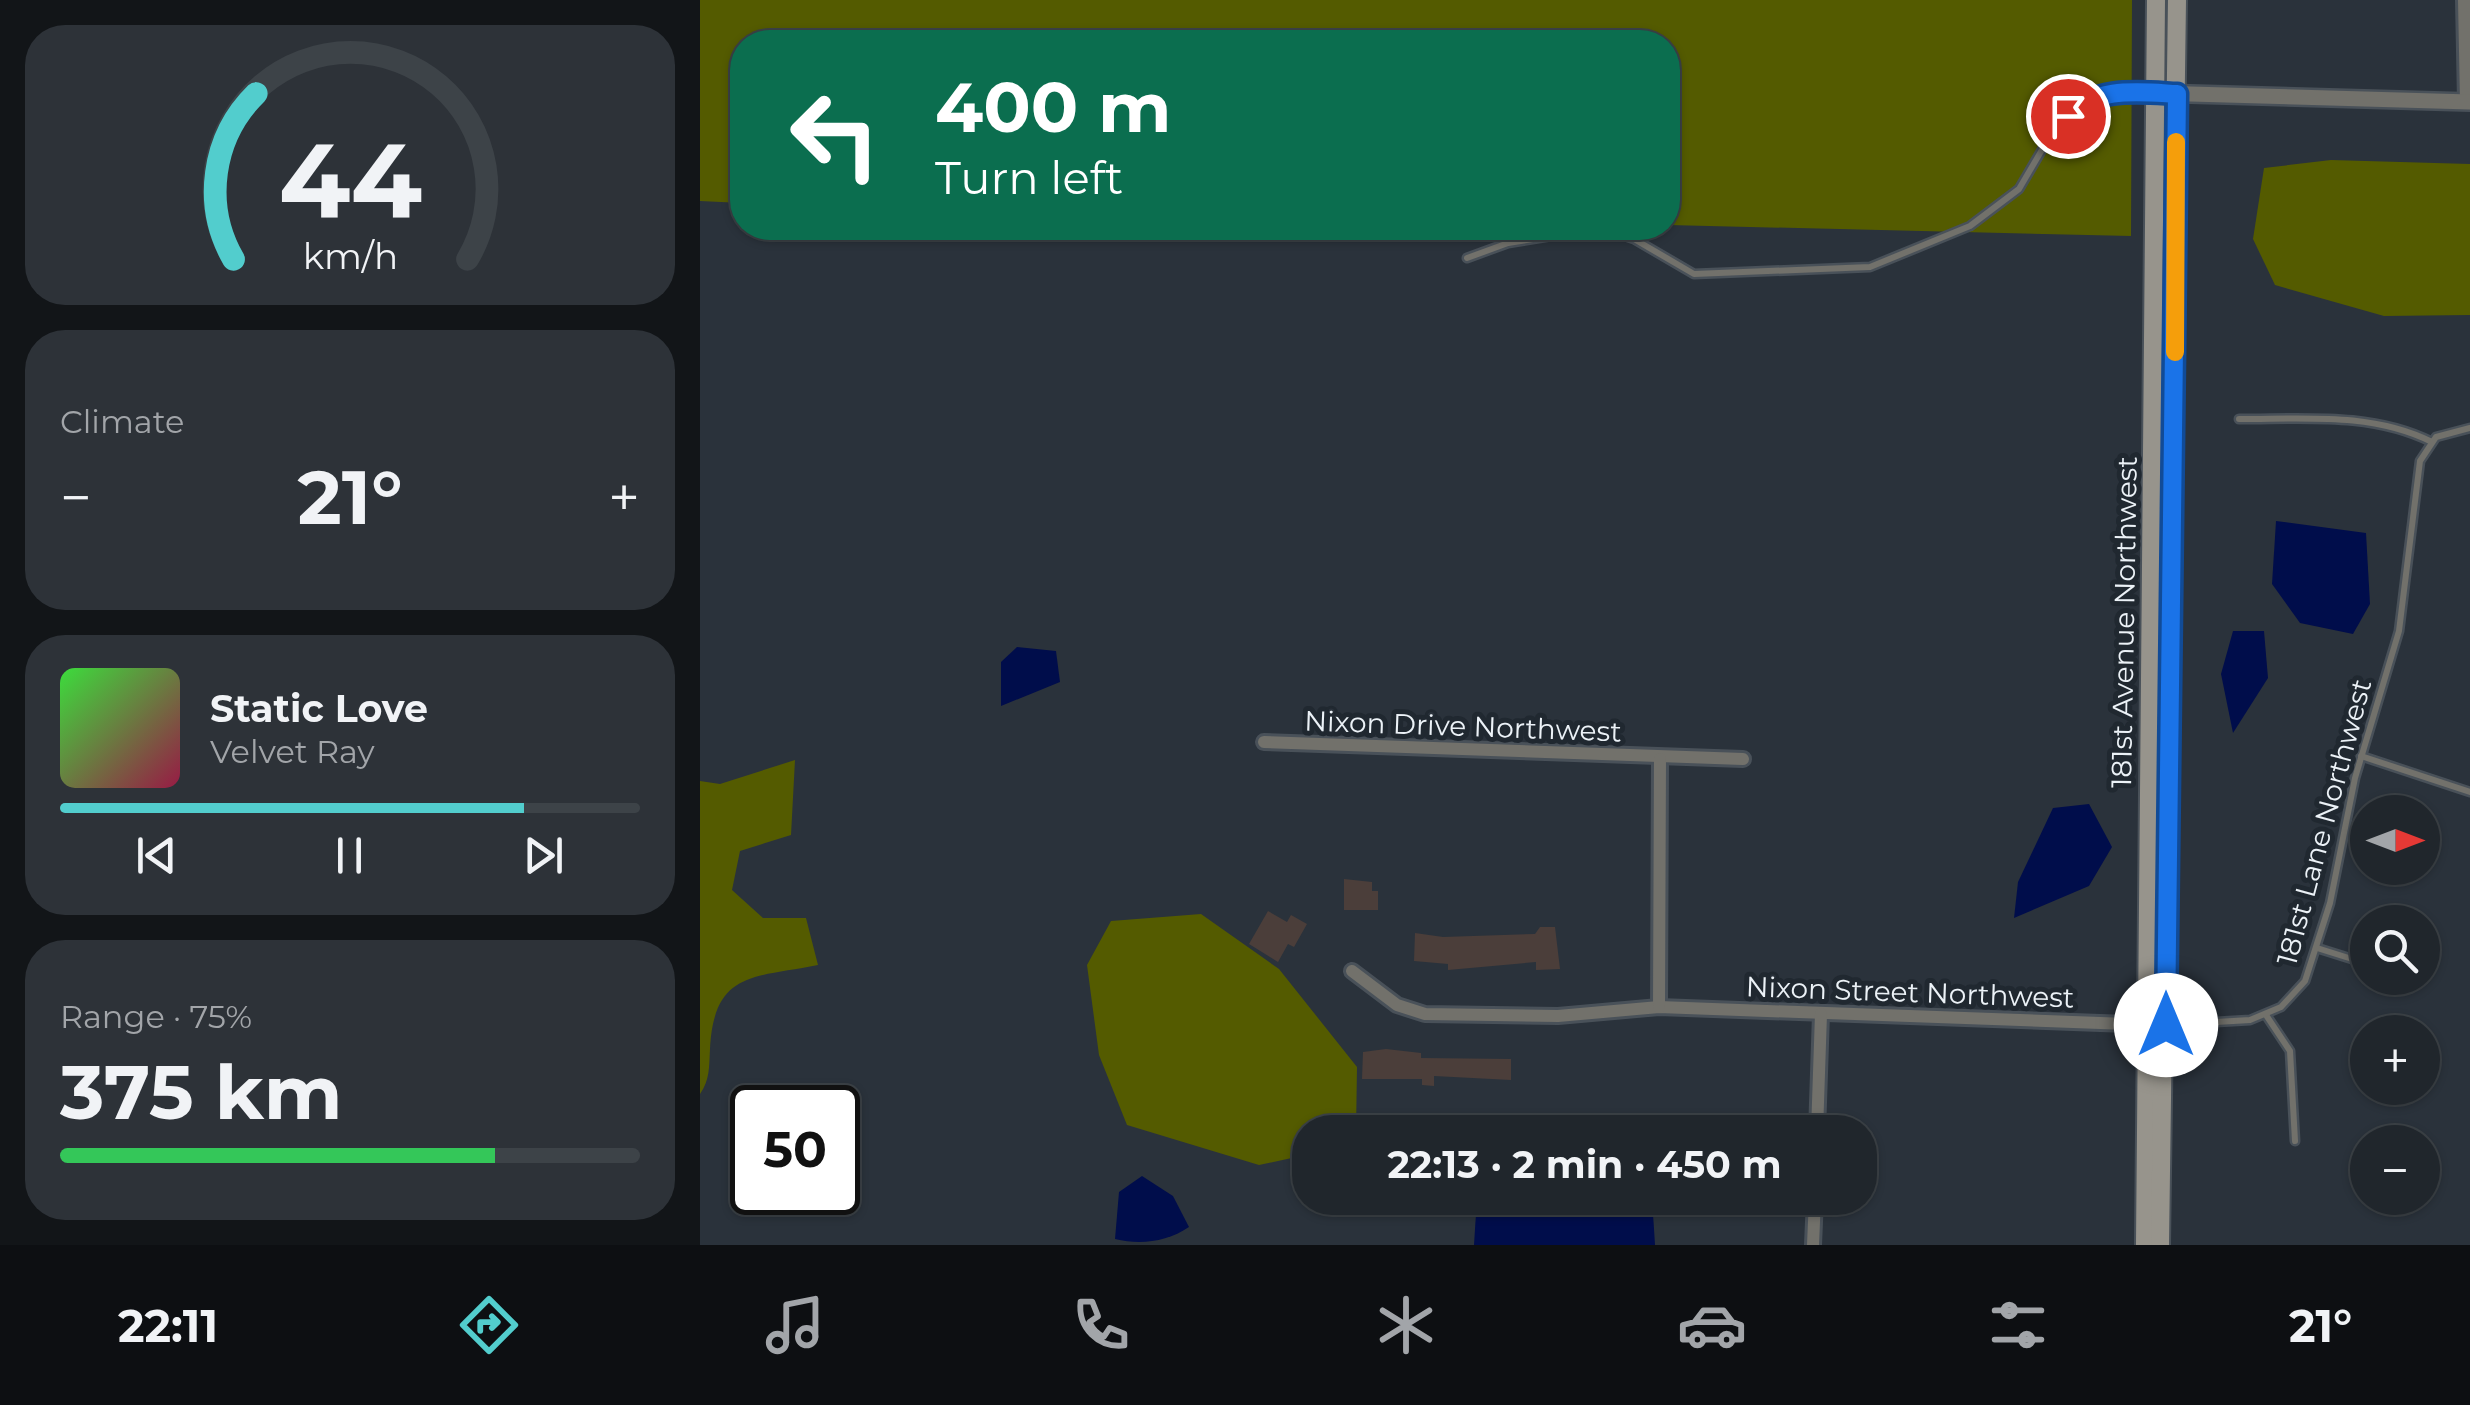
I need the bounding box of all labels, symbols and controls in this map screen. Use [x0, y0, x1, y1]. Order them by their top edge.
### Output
text: 400 m [935, 64, 1172, 150]
icon: left [770, 70, 900, 200]
pin [2026, 74, 2111, 159]
icon: arrive [2041, 89, 2096, 144]
text: 44 [278, 116, 422, 243]
text: Turn left [935, 150, 1123, 205]
text: km/h [302, 234, 398, 278]
text: Climate [60, 402, 184, 441]
text: 21° [297, 451, 403, 543]
street label: 181st Avenue Northwest [2104, 456, 2144, 788]
text: − [60, 464, 92, 531]
text: + [608, 464, 640, 531]
street label: 181st Lane Northwest [2269, 675, 2379, 969]
text: Static Love [210, 685, 428, 732]
street label: Nixon Drive Northwest [1304, 703, 1622, 749]
text: Velvet Ray [210, 732, 375, 771]
north arrow [2350, 795, 2440, 885]
map controls [2350, 795, 2440, 1215]
icon: previous [129, 828, 184, 883]
icon: pause [322, 828, 377, 883]
icon: next [516, 828, 571, 883]
button: search [2350, 905, 2440, 995]
street label: Nixon Street Northwest [1745, 969, 2075, 1015]
position arrow [2114, 973, 2218, 1077]
text: Range · 75% [60, 997, 252, 1036]
button: + [2350, 1015, 2440, 1105]
text: 375 km [60, 1046, 342, 1138]
speed limit sign: 50 [730, 1085, 860, 1215]
button: − [2350, 1125, 2440, 1215]
text: 22:13 · 2 min · 450 m [1387, 1141, 1782, 1188]
icon: directions [454, 1290, 524, 1360]
icon: music [760, 1290, 830, 1360]
icon: phone [1066, 1290, 1136, 1360]
icon: climate [1371, 1290, 1441, 1360]
icon: car [1677, 1290, 1747, 1360]
icon: filters [1983, 1290, 2053, 1360]
text: 22:11 [118, 1298, 218, 1353]
text: 21° [2289, 1298, 2352, 1353]

